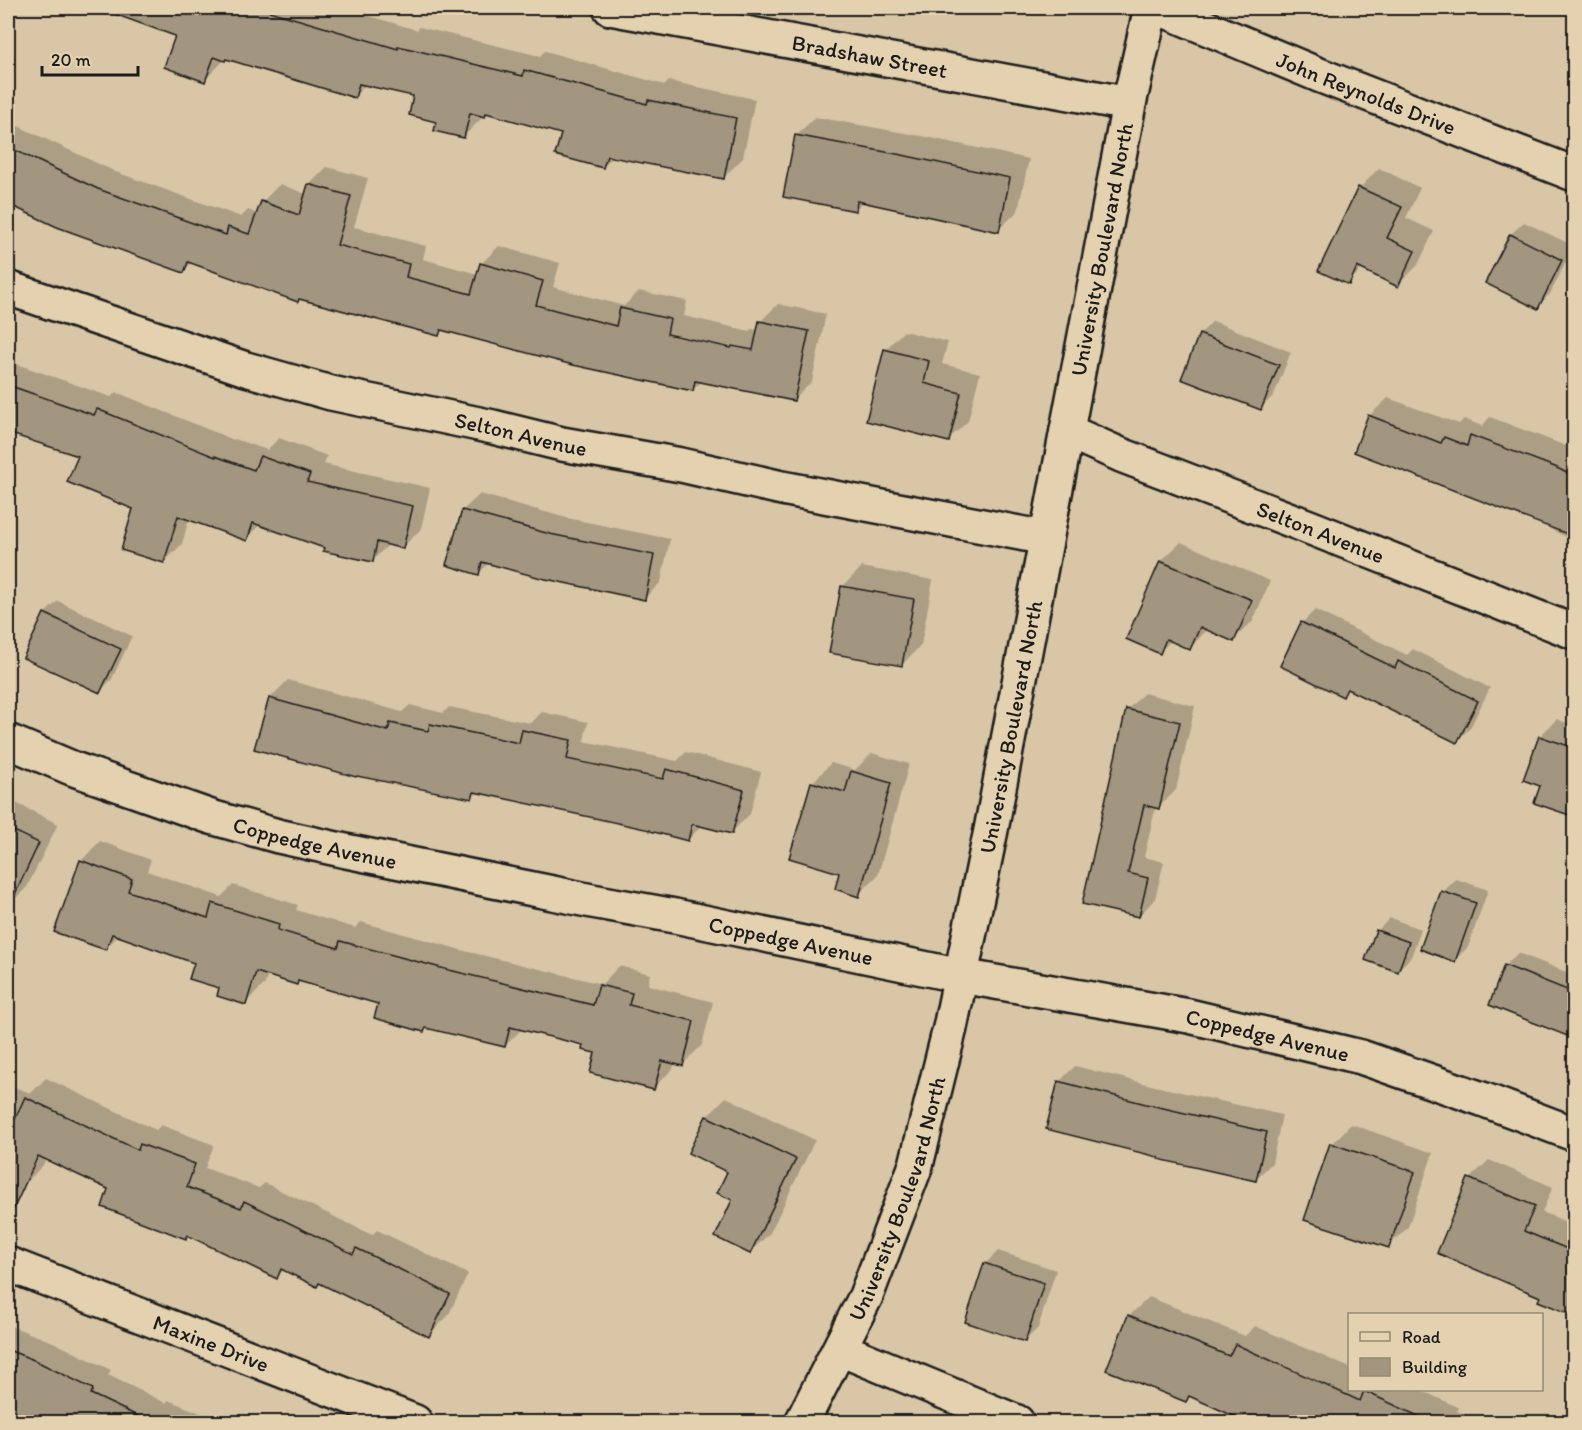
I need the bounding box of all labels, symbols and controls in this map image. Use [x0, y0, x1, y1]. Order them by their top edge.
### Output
street label: Bradshaw Street [790, 29, 949, 84]
scale bar [42, 39, 138, 77]
street label: John Reynolds Drive [1272, 46, 1460, 141]
text: 20 m [51, 49, 91, 71]
street label: University Boulevard North [1065, 120, 1139, 378]
street label: Selton Avenue [452, 406, 589, 462]
street label: Selton Avenue [1253, 495, 1388, 570]
street label: University Boulevard North [973, 598, 1048, 856]
street label: Coppedge Avenue [230, 811, 399, 875]
street label: Coppedge Avenue [706, 910, 875, 971]
street label: Coppedge Avenue [1183, 1003, 1352, 1068]
street label: University Boulevard North [843, 1073, 952, 1326]
street label: Maxine Drive [149, 1309, 273, 1378]
legend [1348, 1313, 1543, 1391]
text: Road [1402, 1326, 1441, 1348]
text: Building [1402, 1356, 1468, 1378]

